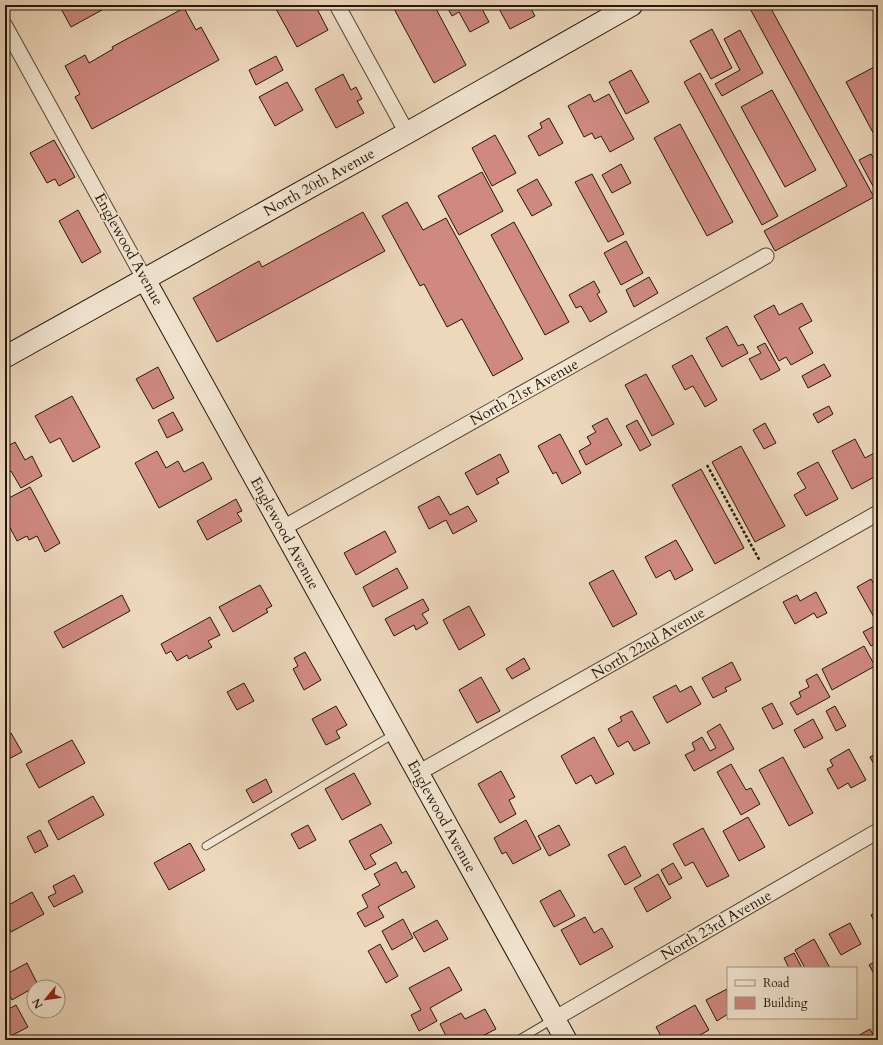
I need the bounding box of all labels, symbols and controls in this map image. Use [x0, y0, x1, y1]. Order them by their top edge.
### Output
street label: North 20th Avenue [260, 143, 378, 221]
street label: Englewood Avenue [90, 189, 168, 309]
street label: North 21st Avenue [466, 354, 582, 430]
street label: Englewood Avenue [246, 473, 324, 593]
street label: North 22nd Avenue [588, 602, 709, 684]
street label: Englewood Avenue [403, 756, 481, 876]
street label: North 23rd Avenue [657, 885, 775, 965]
legend [727, 967, 857, 1019]
text: Road [763, 975, 790, 991]
north arrow [26, 979, 66, 1019]
text: N [29, 995, 47, 1011]
text: Building [763, 995, 808, 1011]

